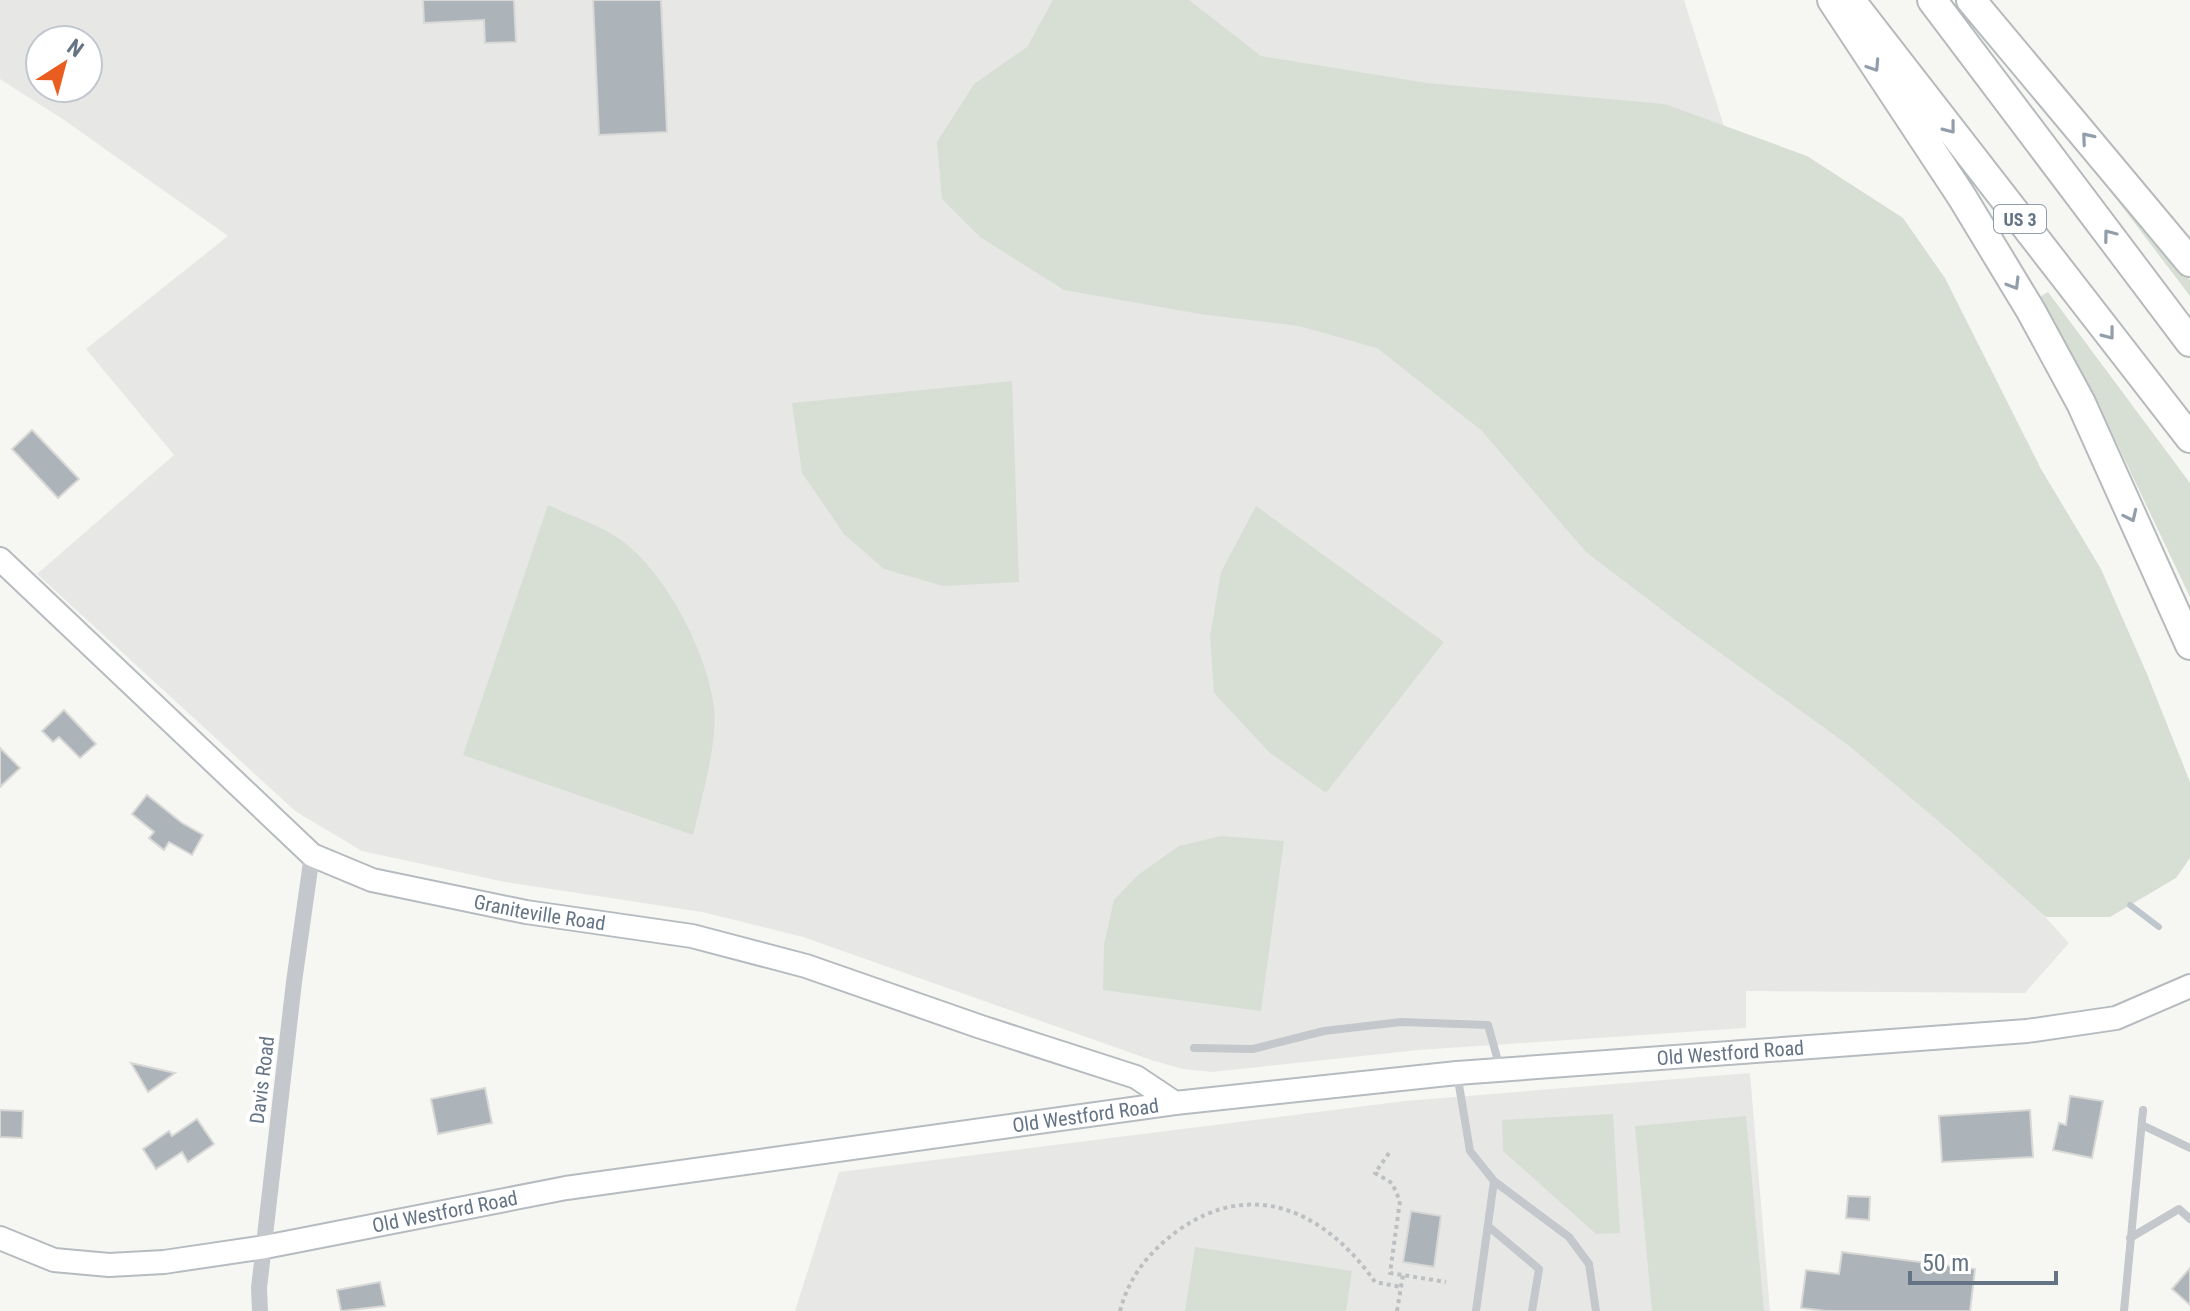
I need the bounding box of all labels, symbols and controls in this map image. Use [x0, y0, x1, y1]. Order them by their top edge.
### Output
north arrow [24, 24, 104, 104]
text: N [63, 34, 88, 62]
one-way arrow [1864, 57, 1879, 71]
one-way arrow [1940, 119, 1955, 133]
one-way arrow [2082, 132, 2097, 147]
road number: US 3 [1994, 205, 2046, 233]
one-way arrow [2105, 230, 2119, 244]
one-way arrow [2005, 275, 2020, 290]
one-way arrow [2100, 325, 2114, 340]
one-way arrow [2121, 508, 2137, 523]
street label: Graniteville Road [472, 889, 607, 935]
street label: Davis Road [245, 1035, 279, 1125]
street label: Old Westford Road [1656, 1035, 1805, 1070]
street label: Old Westford Road [1011, 1093, 1160, 1138]
street label: Old Westford Road [370, 1186, 520, 1238]
scale bar [1910, 1235, 2056, 1285]
text: 50 m [1922, 1249, 1969, 1277]

